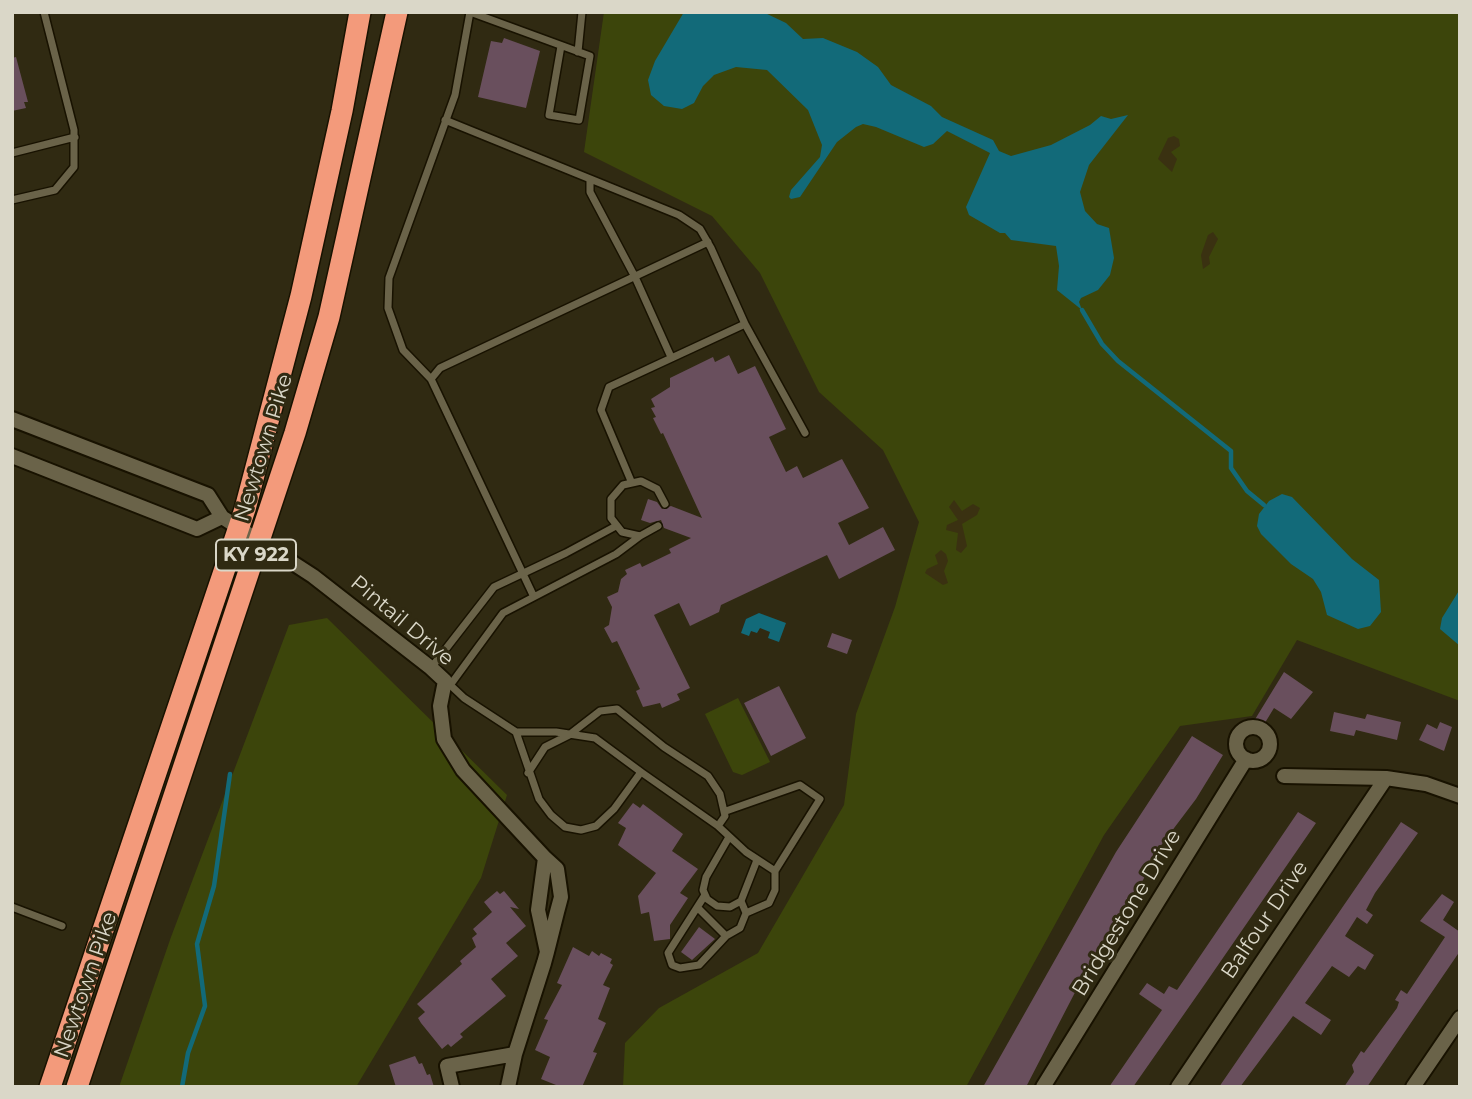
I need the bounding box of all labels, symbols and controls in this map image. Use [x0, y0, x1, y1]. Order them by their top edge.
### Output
street label: Newtown Pike [230, 371, 298, 525]
road number: KY 922 [216, 540, 296, 570]
street label: Pintail Drive [345, 570, 459, 672]
street label: Bridgestone Drive [1067, 825, 1187, 1001]
street label: Balfour Drive [1216, 856, 1314, 984]
street label: Newtown Pike [49, 909, 123, 1061]

